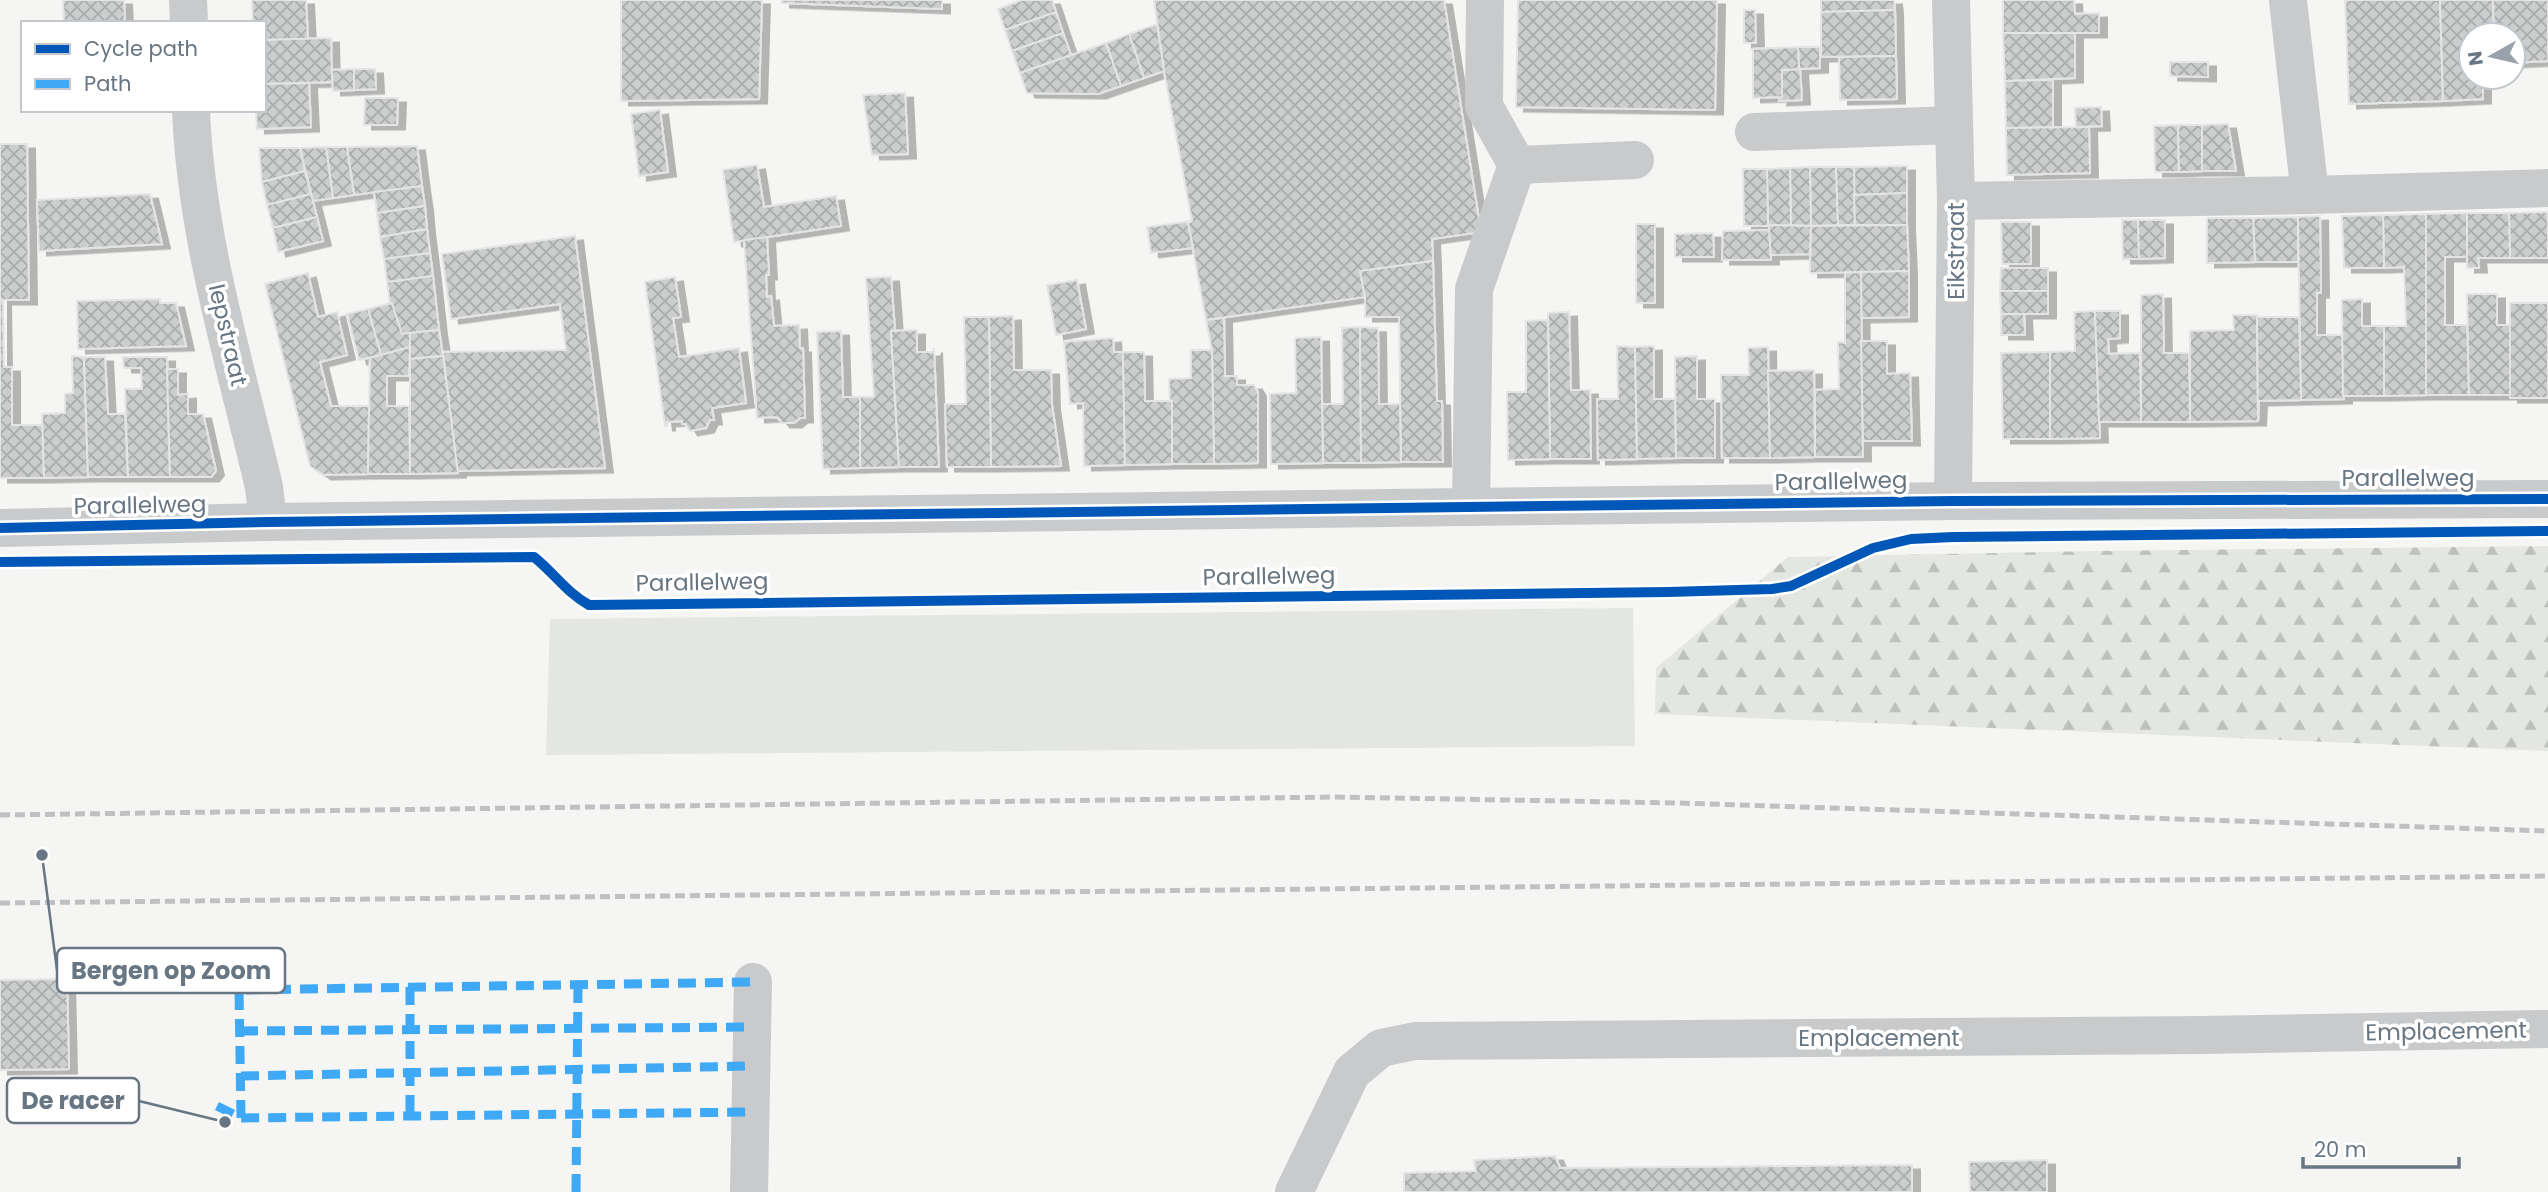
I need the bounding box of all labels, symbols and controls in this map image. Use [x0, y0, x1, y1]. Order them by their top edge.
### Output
legend [21, 21, 266, 112]
north arrow [2457, 21, 2527, 91]
text: Cycle path [84, 34, 198, 63]
text: N [2461, 49, 2490, 67]
text: Path [84, 69, 131, 98]
street label: Eikstraat [1940, 202, 1972, 300]
street label: Iepstraat [201, 281, 255, 389]
street label: Parallelweg [2342, 462, 2474, 494]
street label: Parallelweg [1774, 464, 1908, 498]
street label: Parallelweg [73, 488, 207, 522]
street label: Parallelweg [1202, 559, 1336, 593]
street label: Parallelweg [635, 565, 769, 599]
callout: Bergen op Zoom [57, 948, 285, 993]
text: Bergen op Zoom [71, 954, 271, 987]
street label: Emplacement [2365, 1014, 2527, 1048]
street label: Emplacement [1798, 1022, 1960, 1054]
callout: De racer [7, 1078, 139, 1123]
text: De racer [21, 1084, 125, 1117]
scale bar [2303, 1126, 2459, 1170]
text: 20 m [2314, 1135, 2367, 1164]

